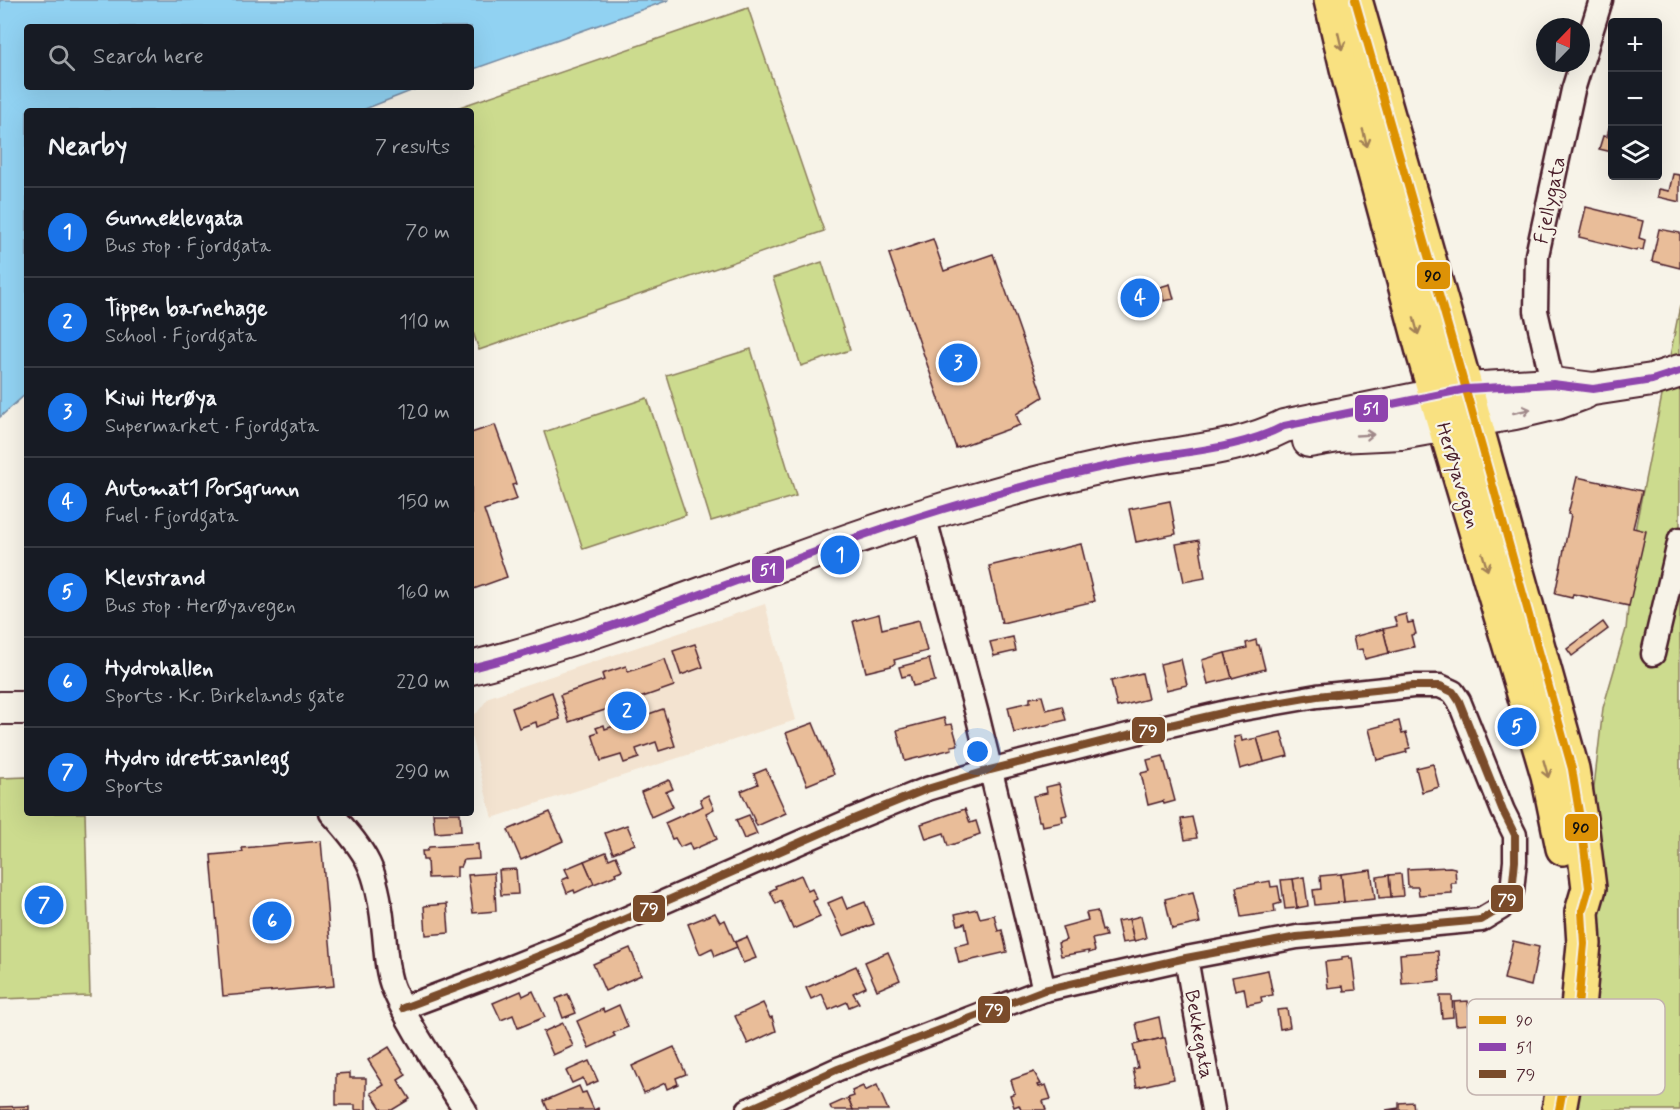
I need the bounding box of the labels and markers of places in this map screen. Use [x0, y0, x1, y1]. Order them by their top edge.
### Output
pin: 4 [1120, 276, 1160, 320]
pin: 3 [938, 340, 978, 386]
pin: 1 [820, 532, 860, 578]
pin: 2 [608, 688, 646, 734]
pin: 5 [1498, 704, 1537, 750]
pin: 7 [24, 882, 63, 928]
pin: 6 [252, 898, 292, 944]

